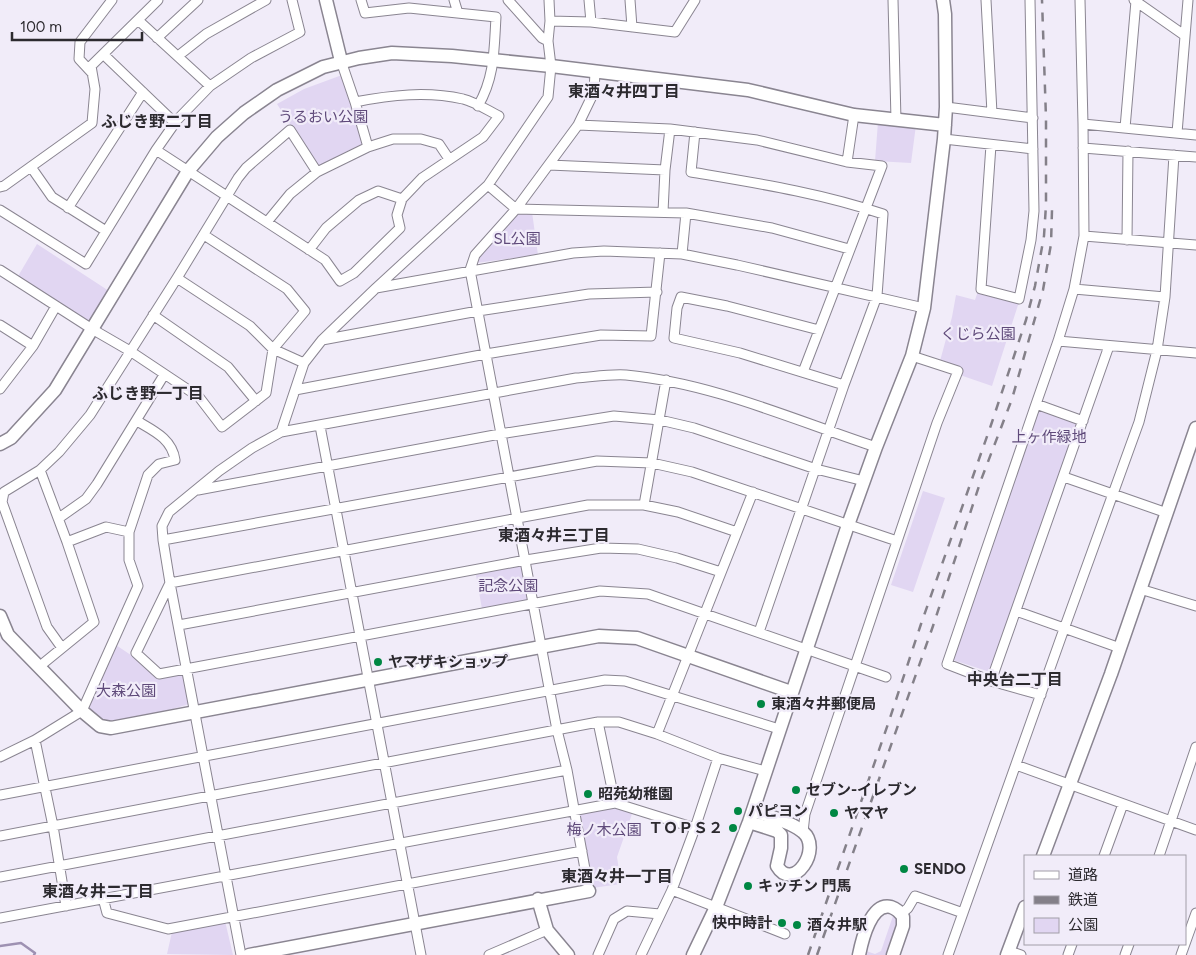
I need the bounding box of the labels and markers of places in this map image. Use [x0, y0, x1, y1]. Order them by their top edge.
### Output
place label: ヤマザキショップ [388, 653, 508, 671]
marker: ヤマザキショップ [372, 656, 384, 668]
place label: 東酒々井郵便局 [771, 695, 876, 713]
marker: 東酒々井郵便局 [755, 698, 767, 710]
place label: セブン-イレブン [806, 781, 917, 799]
marker: セブン-イレブン [790, 784, 802, 796]
place label: 昭苑幼稚園 [598, 785, 673, 803]
marker: 昭苑幼稚園 [582, 788, 594, 800]
place label: パピヨン [748, 802, 808, 820]
place label: ヤマヤ [844, 804, 889, 822]
marker: パピヨン [732, 805, 744, 817]
marker: ヤマヤ [828, 807, 840, 819]
place label: ＴＯＰＳ２ [648, 819, 723, 837]
marker: ＴＯＰＳ２ [727, 822, 739, 834]
place label: SENDO [914, 860, 966, 878]
marker: SENDO [898, 863, 910, 875]
place label: キッチン 門馬 [758, 877, 852, 895]
marker: キッチン 門馬 [742, 880, 754, 892]
place label: 快中時計 [712, 914, 772, 932]
place label: 酒々井駅 [807, 916, 867, 934]
marker: 快中時計 [776, 917, 788, 929]
marker: 酒々井駅 [791, 919, 803, 931]

